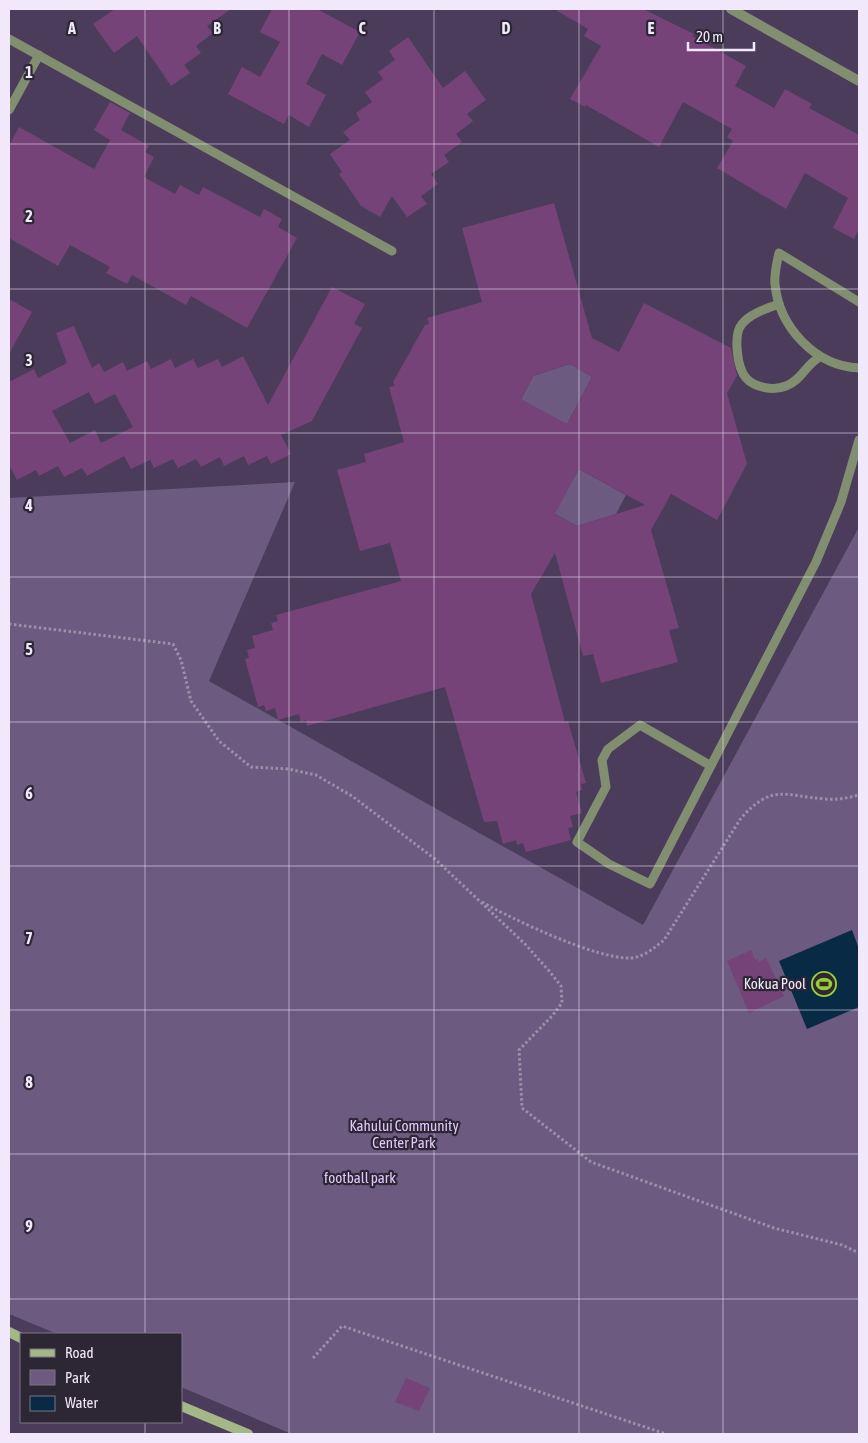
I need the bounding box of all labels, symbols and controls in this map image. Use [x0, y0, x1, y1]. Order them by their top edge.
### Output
text: A [67, 19, 76, 37]
text: B [213, 19, 221, 37]
text: C [358, 19, 366, 37]
text: D [502, 19, 511, 37]
text: E [648, 19, 655, 37]
scale bar [688, 20, 754, 52]
text: 20 m [696, 28, 723, 45]
text: 1 [25, 63, 33, 81]
text: 2 [25, 207, 33, 225]
text: 3 [25, 351, 33, 369]
text: 4 [24, 496, 33, 514]
text: 5 [25, 640, 33, 658]
text: 6 [25, 784, 33, 802]
text: 7 [25, 929, 33, 947]
sports icon: Kokua Pool [811, 971, 837, 997]
place label: Kokua Pool [744, 975, 806, 992]
text: 8 [25, 1073, 33, 1091]
park label: Kahului Community Center Park [349, 1117, 459, 1151]
park label: football park [324, 1169, 396, 1186]
text: 9 [25, 1217, 33, 1235]
legend [20, 1333, 182, 1423]
text: Road [65, 1344, 94, 1361]
text: Park [65, 1369, 90, 1386]
text: Water [65, 1394, 98, 1411]

